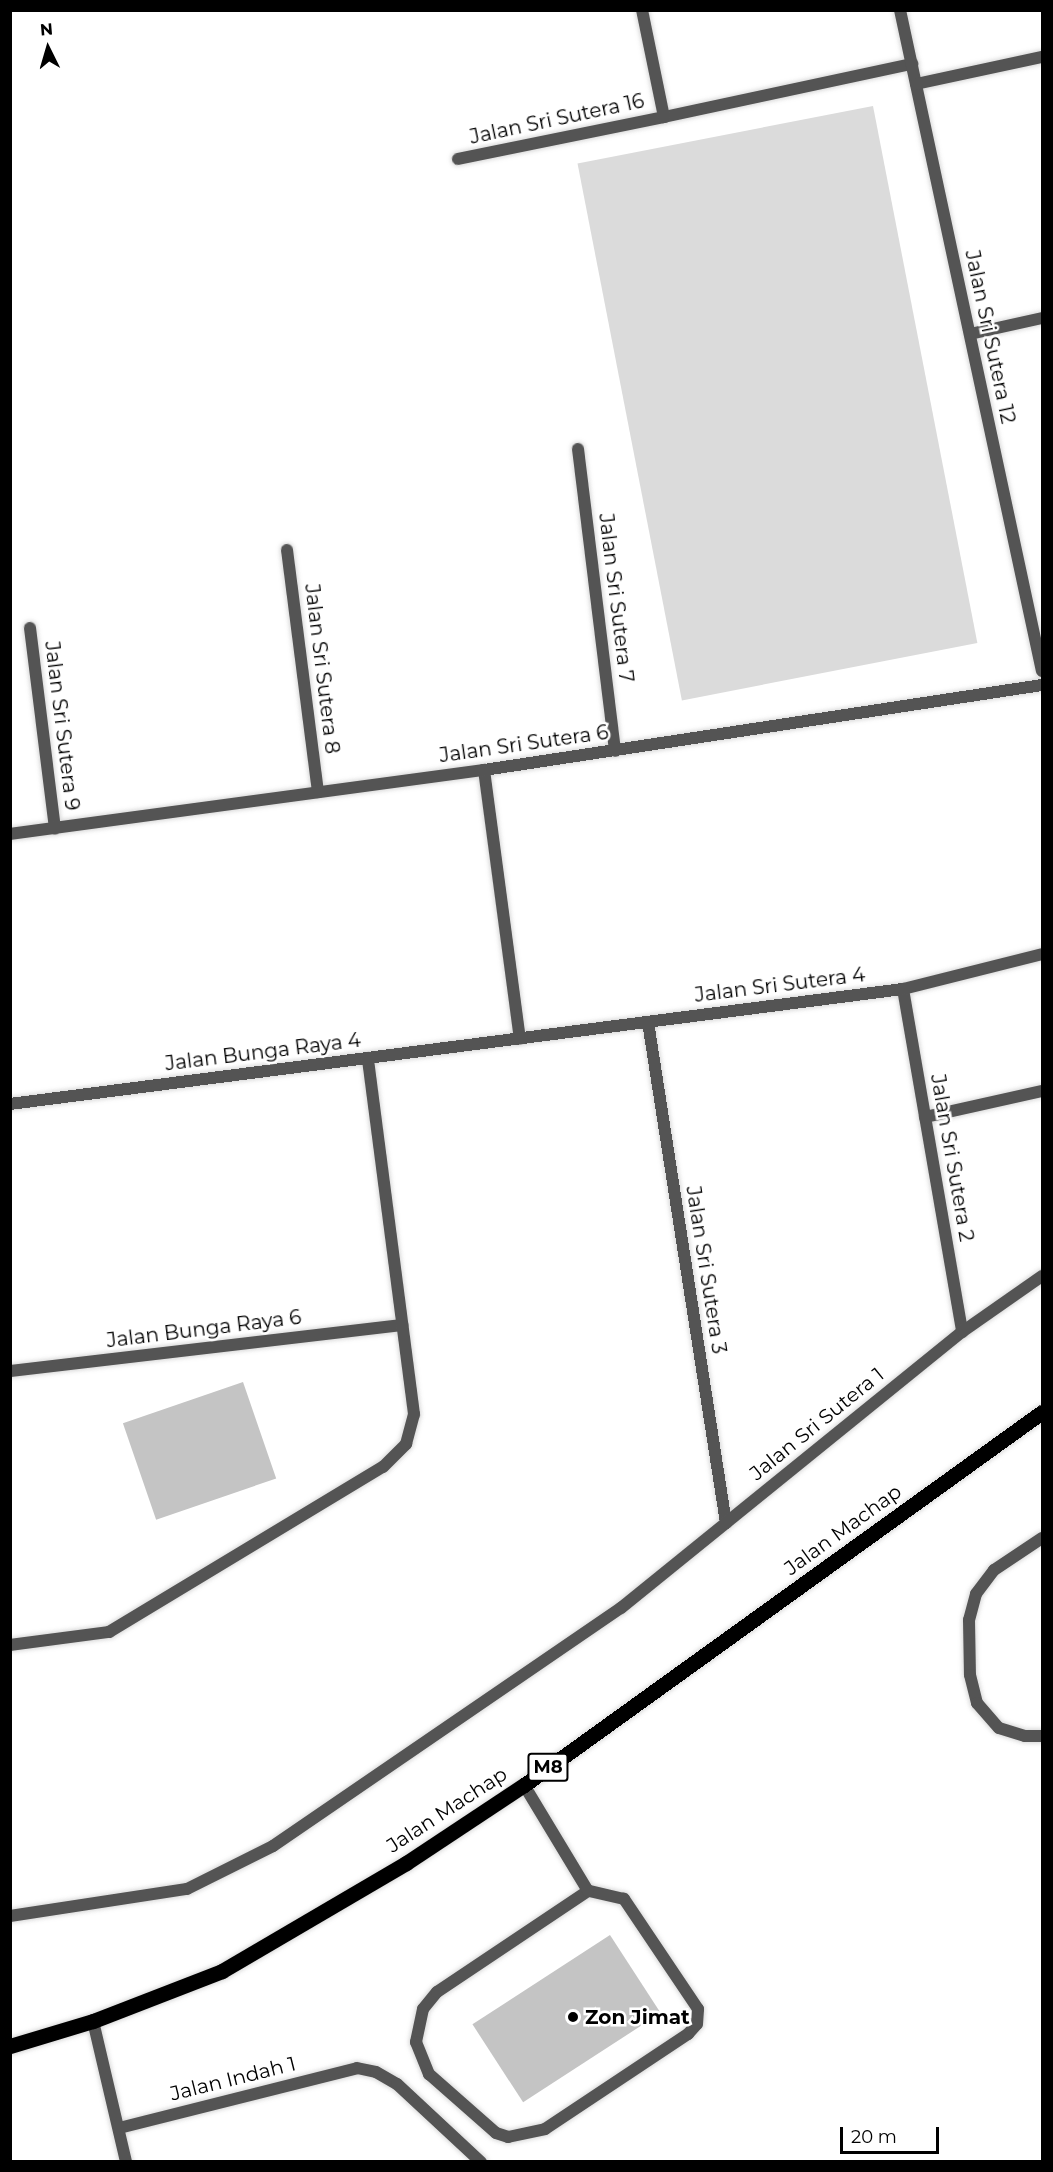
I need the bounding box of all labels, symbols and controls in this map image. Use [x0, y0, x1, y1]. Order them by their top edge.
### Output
north arrow [18, 18, 78, 78]
text: N [39, 20, 54, 40]
street label: Jalan Sri Sutera 16 [468, 89, 646, 149]
street label: Jalan Sri Sutera 12 [960, 248, 1020, 426]
street label: Jalan Sri Sutera 7 [594, 512, 638, 684]
street label: Jalan Sri Sutera 8 [300, 583, 344, 755]
street label: Jalan Sri Sutera 9 [40, 640, 84, 812]
street label: Jalan Sri Sutera 6 [438, 720, 610, 768]
street label: Jalan Sri Sutera 4 [693, 963, 867, 1007]
street label: Jalan Bunga Raya 4 [164, 1028, 362, 1076]
street label: Jalan Sri Sutera 2 [925, 1072, 979, 1244]
street label: Jalan Sri Sutera 3 [681, 1184, 731, 1356]
street label: Jalan Bunga Raya 6 [105, 1305, 303, 1353]
street label: Jalan Sri Sutera 1 [745, 1363, 889, 1485]
street label: Jalan Machap [780, 1480, 906, 1580]
road number: M8 [527, 1752, 569, 1782]
street label: Jalan Machap [382, 1762, 512, 1858]
place label: Zon Jimat [585, 2005, 690, 2029]
marker: Zon Jimat [566, 2010, 580, 2024]
street label: Jalan Indah 1 [168, 2052, 298, 2106]
scale bar [843, 2115, 942, 2153]
text: 20 m [851, 2126, 897, 2148]

